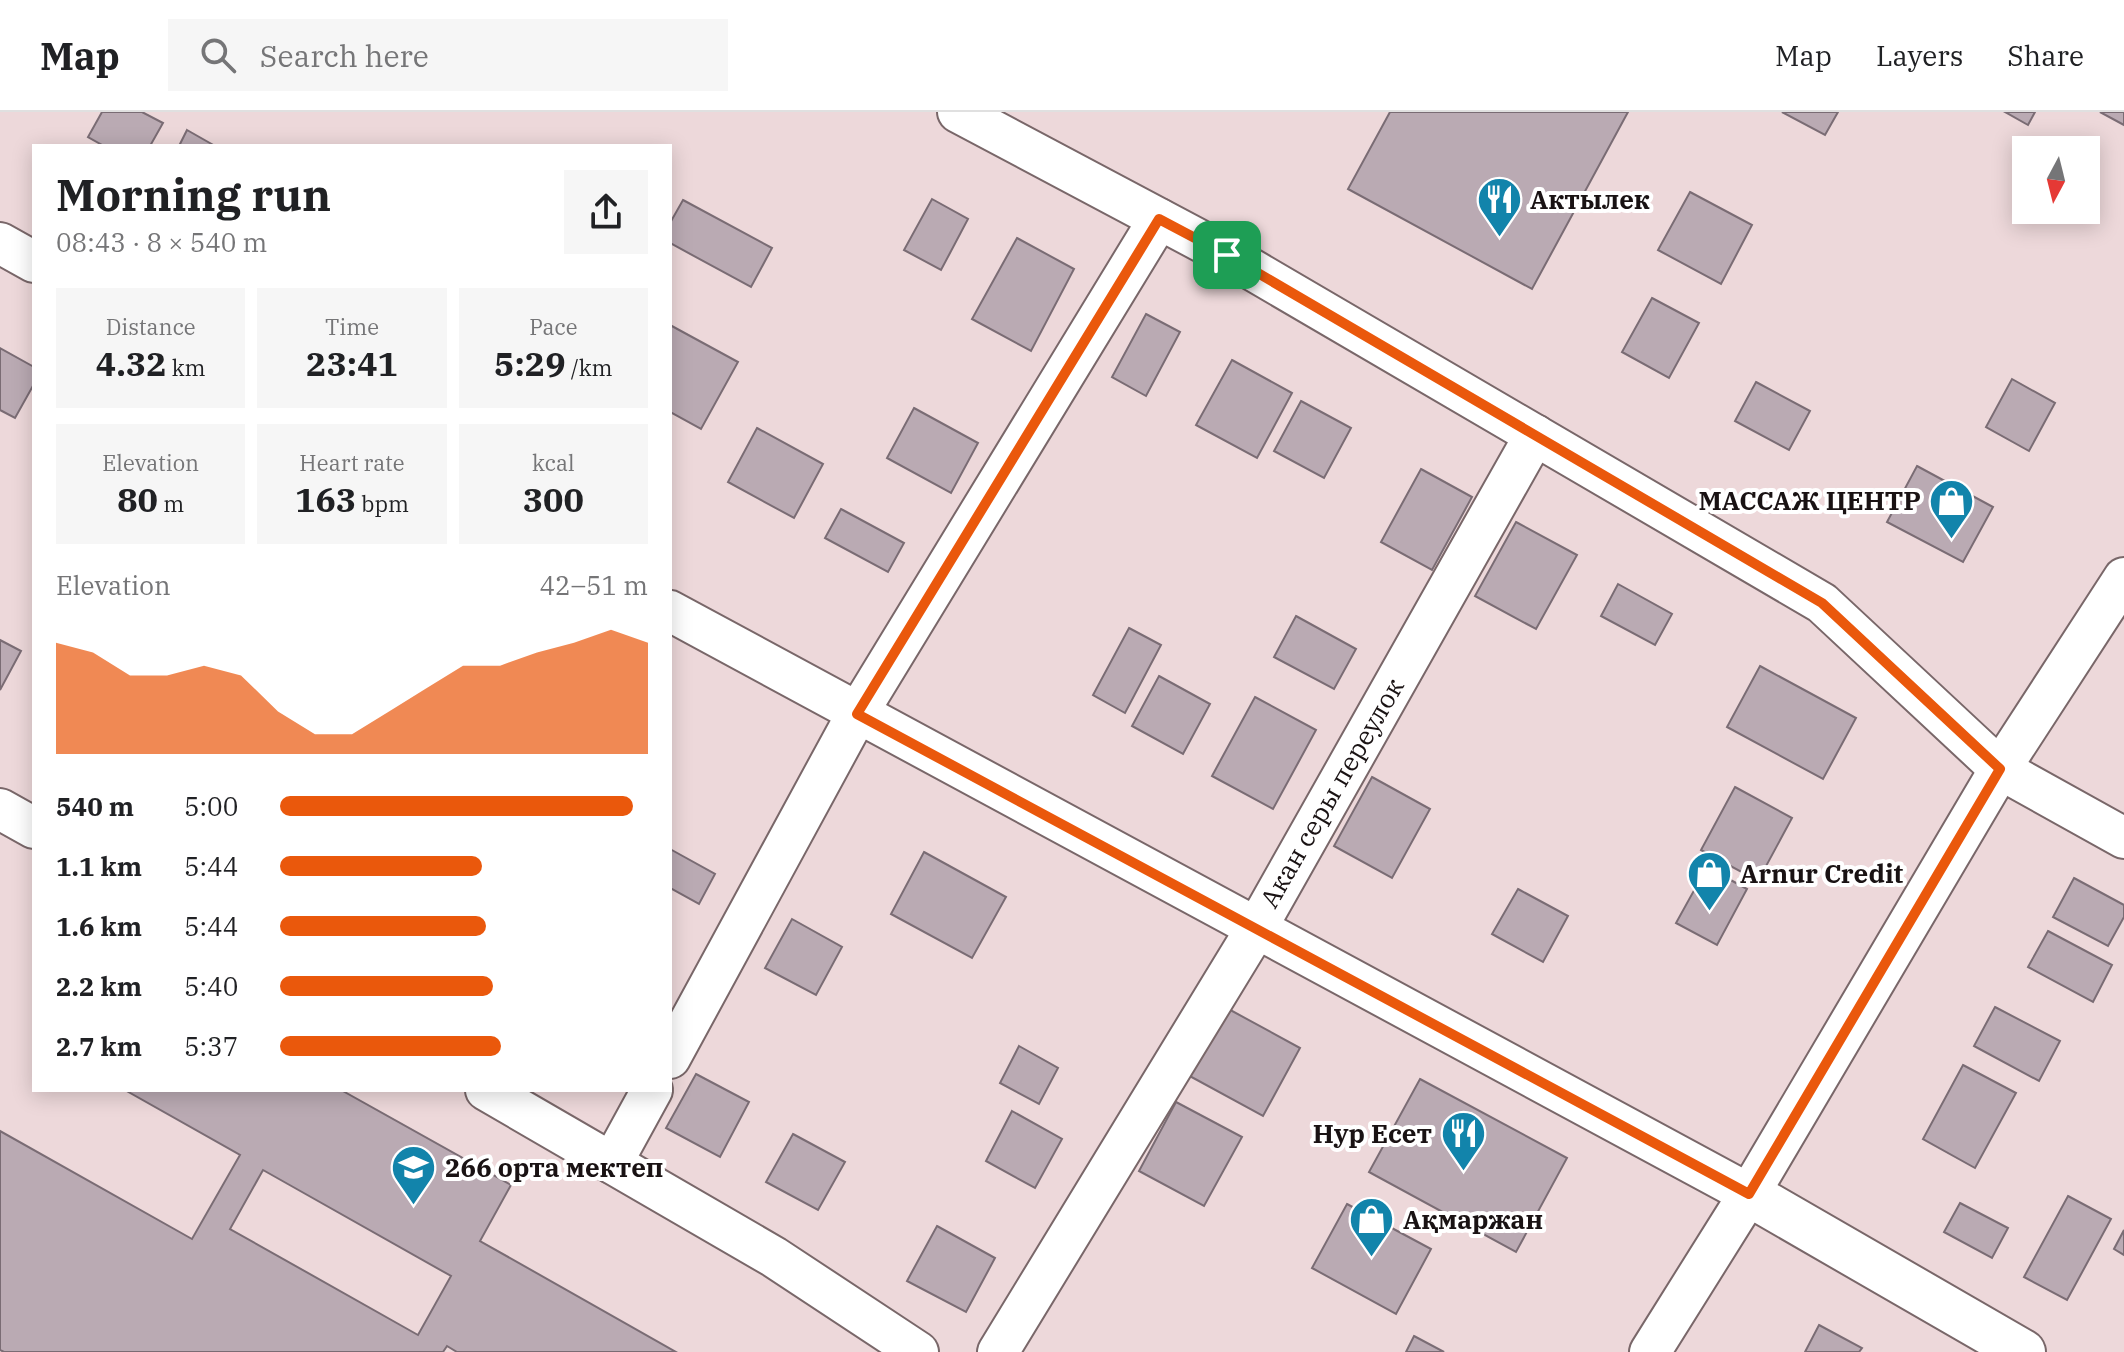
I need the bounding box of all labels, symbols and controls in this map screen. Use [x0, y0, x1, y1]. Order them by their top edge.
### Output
search box [168, 19, 728, 91]
text: Map [40, 31, 120, 80]
icon: search [196, 33, 240, 77]
text: Search here [260, 36, 429, 75]
text: Map [1775, 37, 1832, 74]
text: Layers [1876, 37, 1963, 74]
text: Share [2007, 37, 2084, 74]
north arrow [2012, 136, 2100, 224]
map controls [2012, 136, 2100, 224]
text: Morning run [56, 166, 331, 223]
button: share [564, 170, 648, 254]
restaurant icon: Актылек [1475, 176, 1523, 239]
place label: Актылек [1530, 182, 1650, 216]
pin [1193, 221, 1261, 289]
text: 08:43 · 8 × 540 m [56, 225, 267, 259]
icon: arrive [1205, 233, 1249, 277]
text: Distance [106, 312, 196, 341]
text: Time [325, 312, 379, 341]
text: Pace [529, 312, 578, 341]
text: 4.32 [96, 341, 167, 385]
text: 23:41 [306, 341, 398, 385]
text: 5:29 [494, 341, 566, 385]
text: km [167, 353, 206, 382]
text: /km [566, 353, 613, 382]
text: Elevation [102, 448, 199, 477]
text: Heart rate [299, 448, 405, 477]
text: kcal [532, 448, 575, 477]
text: 80 [117, 477, 158, 521]
text: 163 [295, 477, 356, 521]
text: 300 [523, 477, 584, 521]
shop icon: МАССАЖ ЦЕНТР [1928, 477, 1976, 540]
place label: МАССАЖ ЦЕНТР [1698, 483, 1921, 517]
text: m [158, 489, 184, 518]
text: bpm [356, 489, 409, 518]
text: Elevation [56, 568, 171, 602]
text: 42–51 m [540, 568, 648, 602]
street label: Акан серы переулок [1252, 672, 1411, 913]
text: 540 m [56, 789, 134, 823]
text: 5:00 [184, 789, 238, 823]
text: 1.1 km [56, 849, 142, 883]
text: 5:44 [184, 849, 238, 883]
shop icon: Arnur Credit [1685, 850, 1733, 913]
place label: Arnur Credit [1740, 856, 1904, 890]
text: 1.6 km [56, 909, 142, 943]
text: 5:44 [184, 909, 238, 943]
text: 2.2 km [56, 969, 142, 1003]
text: 5:40 [184, 969, 238, 1003]
text: 2.7 km [56, 1029, 142, 1063]
text: 5:37 [184, 1029, 238, 1063]
restaurant icon: Нур Есет [1439, 1110, 1487, 1173]
place label: Нур Есет [1313, 1116, 1432, 1150]
school or university icon: 266 орта мектеп [390, 1144, 438, 1207]
place label: 266 орта мектеп [445, 1150, 663, 1184]
shop icon: Ақмаржан [1348, 1196, 1396, 1259]
place label: Ақмаржан [1403, 1202, 1543, 1236]

